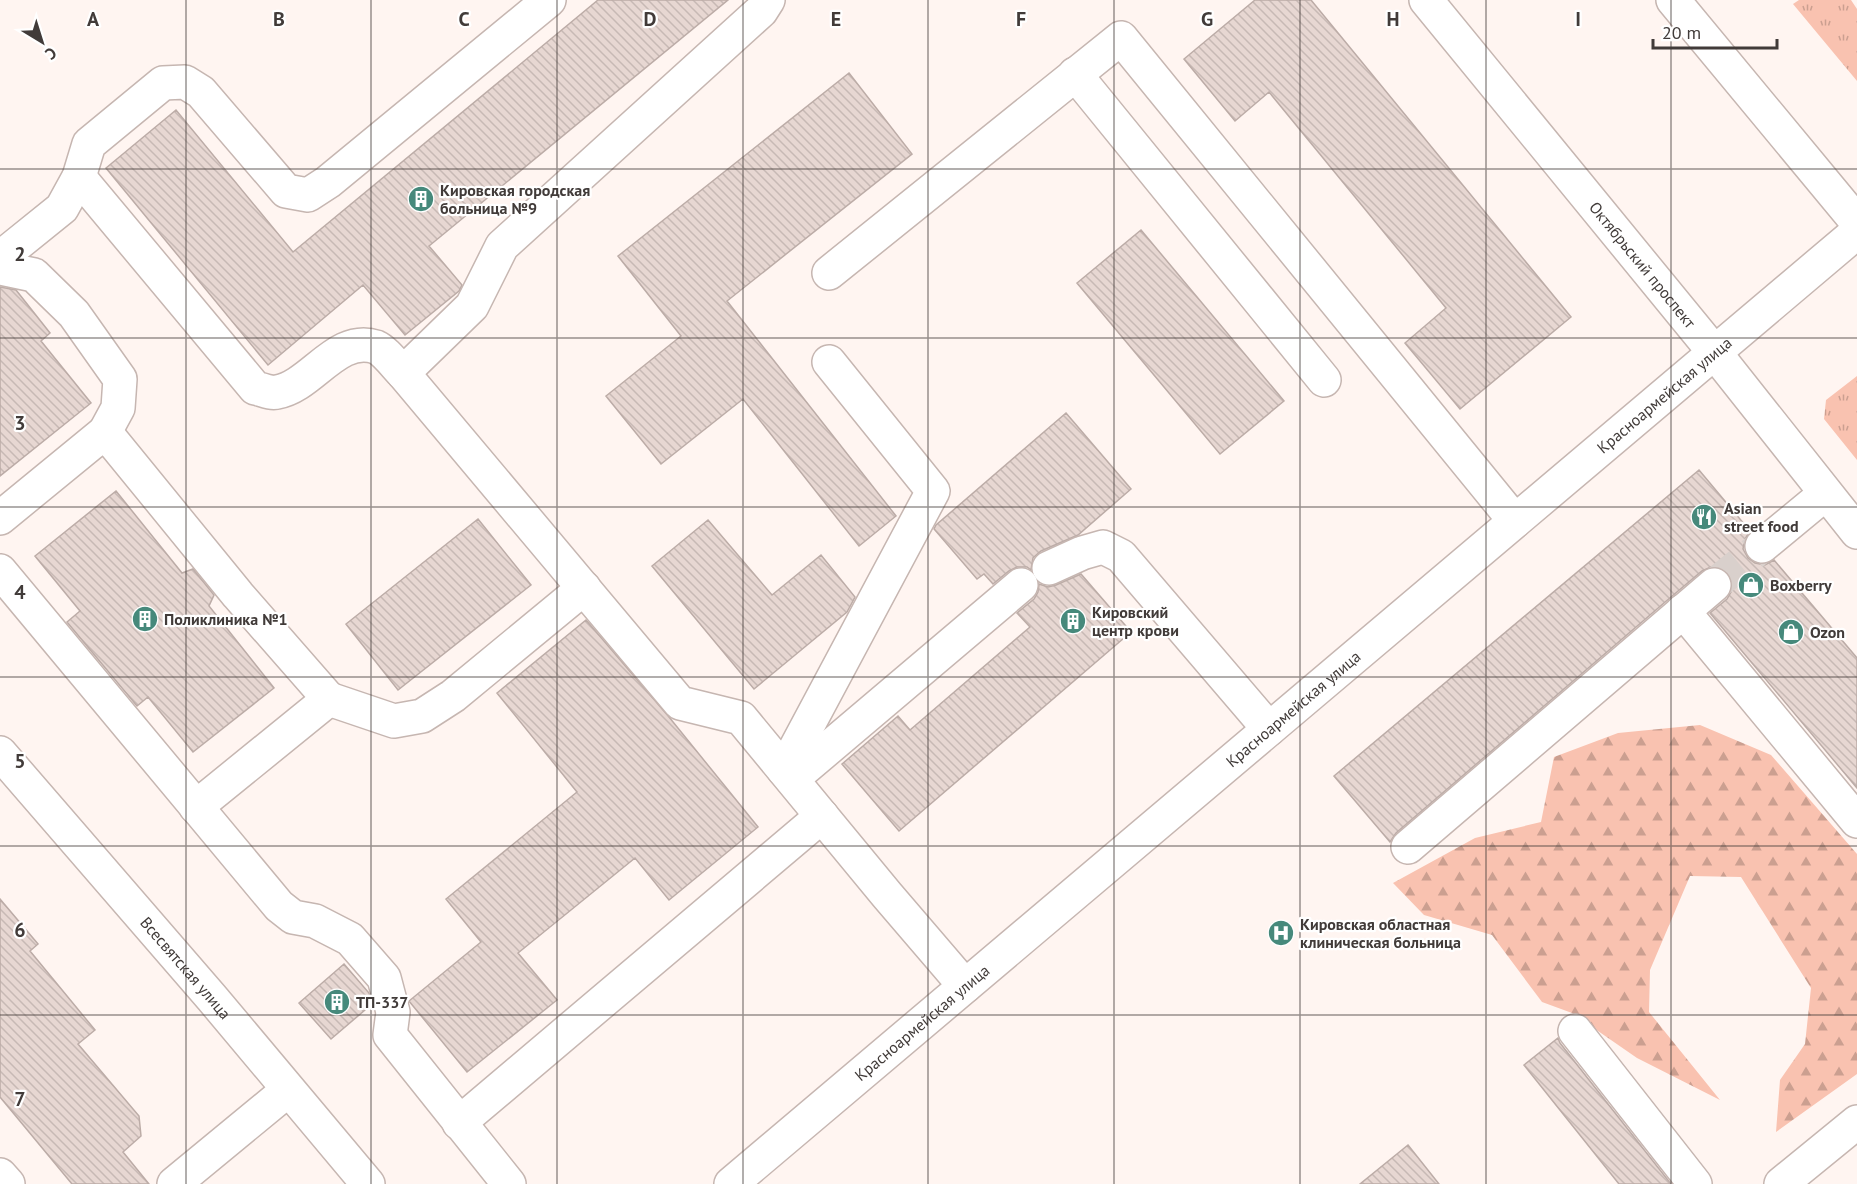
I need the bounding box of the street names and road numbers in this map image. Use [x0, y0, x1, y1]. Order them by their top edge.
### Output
street label: Октябрьский проспект [1585, 197, 1701, 332]
street label: Красноармейская улица [1593, 332, 1736, 458]
street label: Красноармейская улица [1222, 646, 1364, 771]
street label: Всесвятская улица [136, 913, 235, 1023]
street label: Красноармейская улица [851, 960, 993, 1085]

